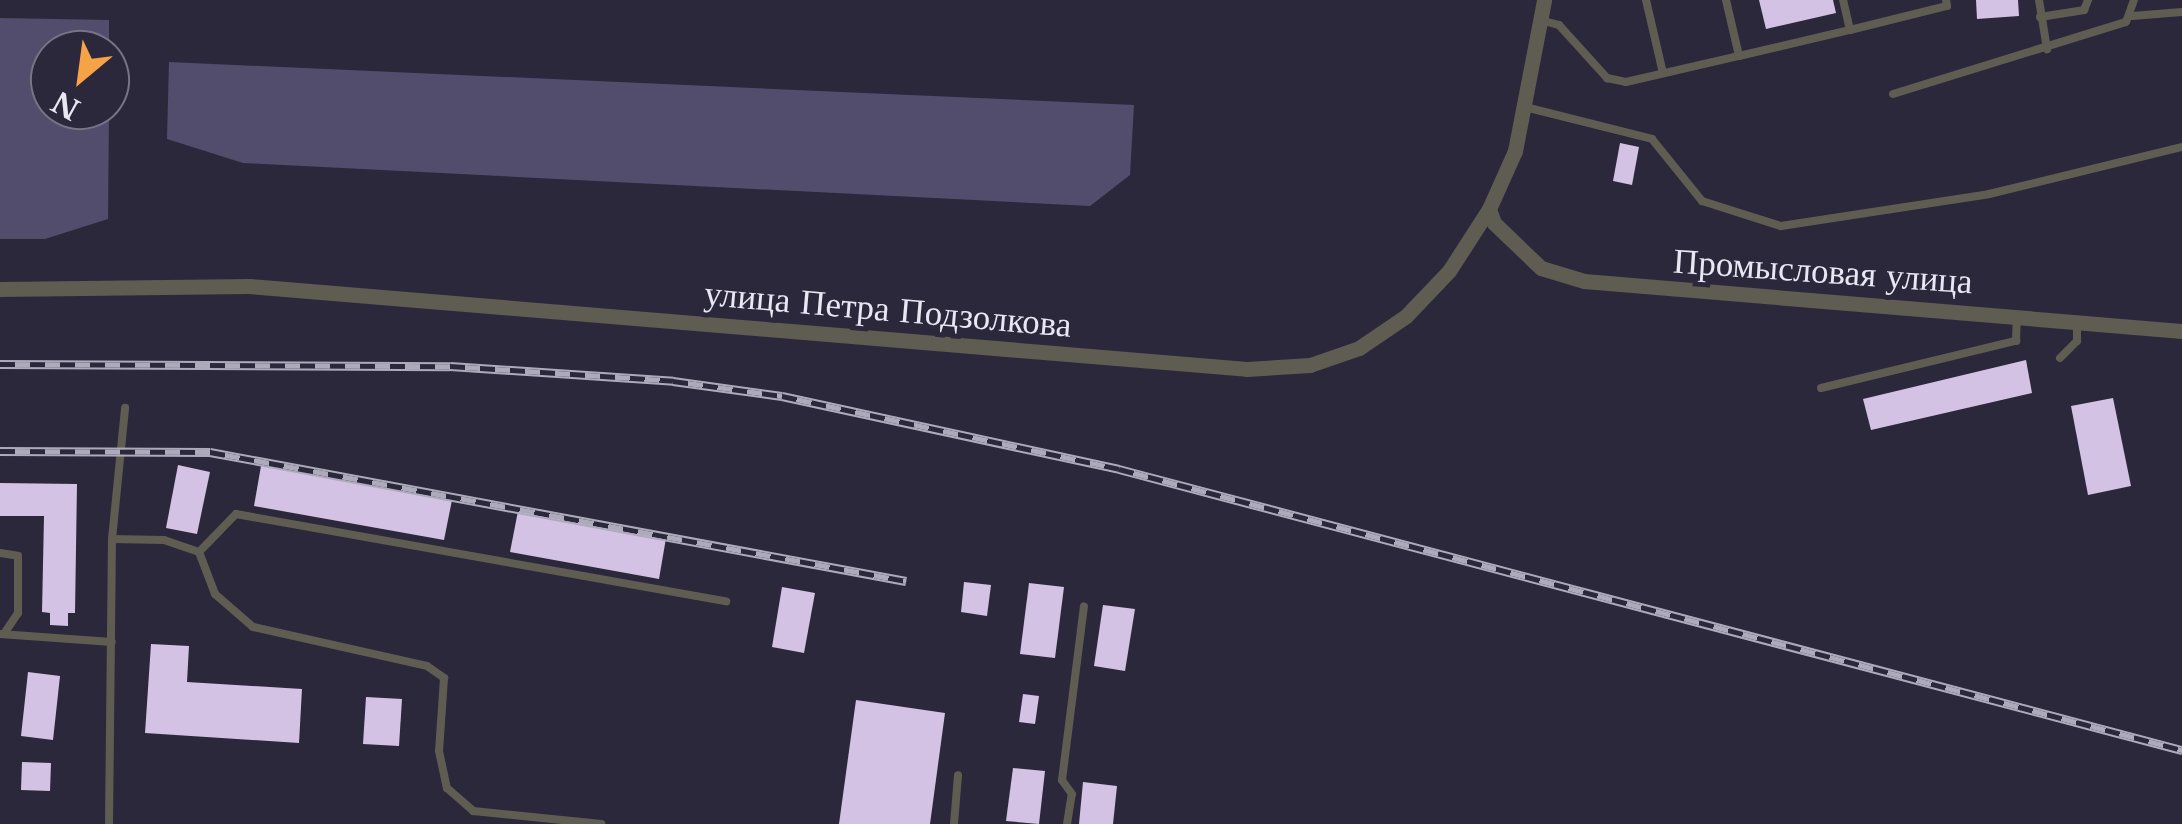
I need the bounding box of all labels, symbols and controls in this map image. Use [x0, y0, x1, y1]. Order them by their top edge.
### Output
north arrow [30, 30, 130, 130]
text: N [46, 83, 86, 127]
street label: Промысловая улица [1672, 240, 1974, 302]
street label: улица Петра Подзолкова [703, 272, 1073, 346]

